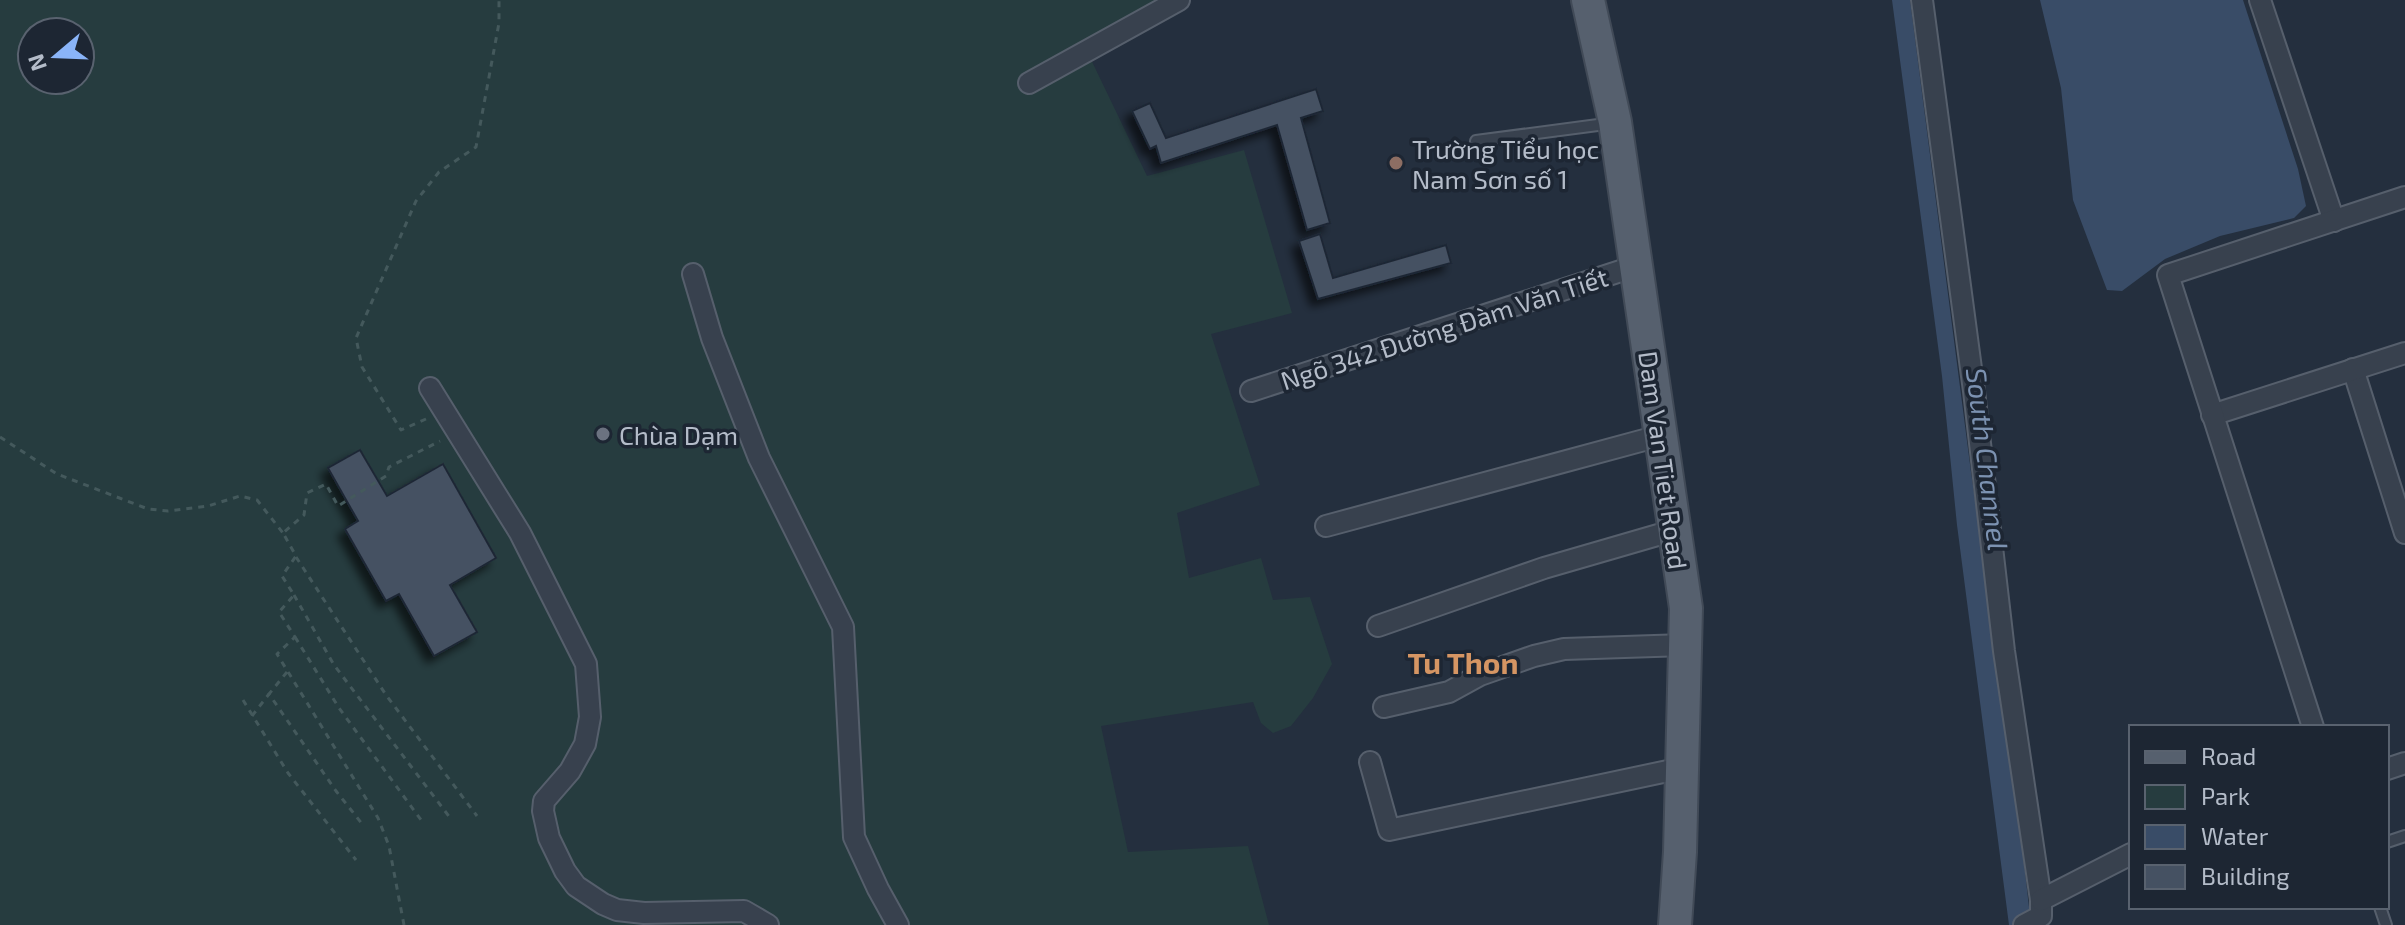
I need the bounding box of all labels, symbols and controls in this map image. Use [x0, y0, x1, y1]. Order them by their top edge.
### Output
north arrow [16, 16, 96, 96]
text: N [21, 51, 51, 75]
place label: Trường Tiểu học Nam Sơn số 1 [1412, 133, 1599, 194]
marker: Trường Tiểu học Nam Sơn số 1 [1387, 154, 1405, 172]
street label: Ngõ 342 Đường Đàm Văn Tiết [1276, 260, 1612, 396]
street label: Dam Van Tiet Road [1633, 349, 1695, 571]
water label: South Channel [1960, 366, 2016, 552]
place label: Chùa Dạm [619, 419, 738, 450]
marker: Chùa Dạm [594, 425, 612, 443]
district label: Tu Thon [1407, 644, 1519, 680]
legend [2129, 725, 2389, 909]
text: Road [2201, 741, 2256, 770]
text: Park [2201, 781, 2250, 810]
text: Water [2201, 821, 2269, 850]
text: Building [2201, 861, 2290, 890]

